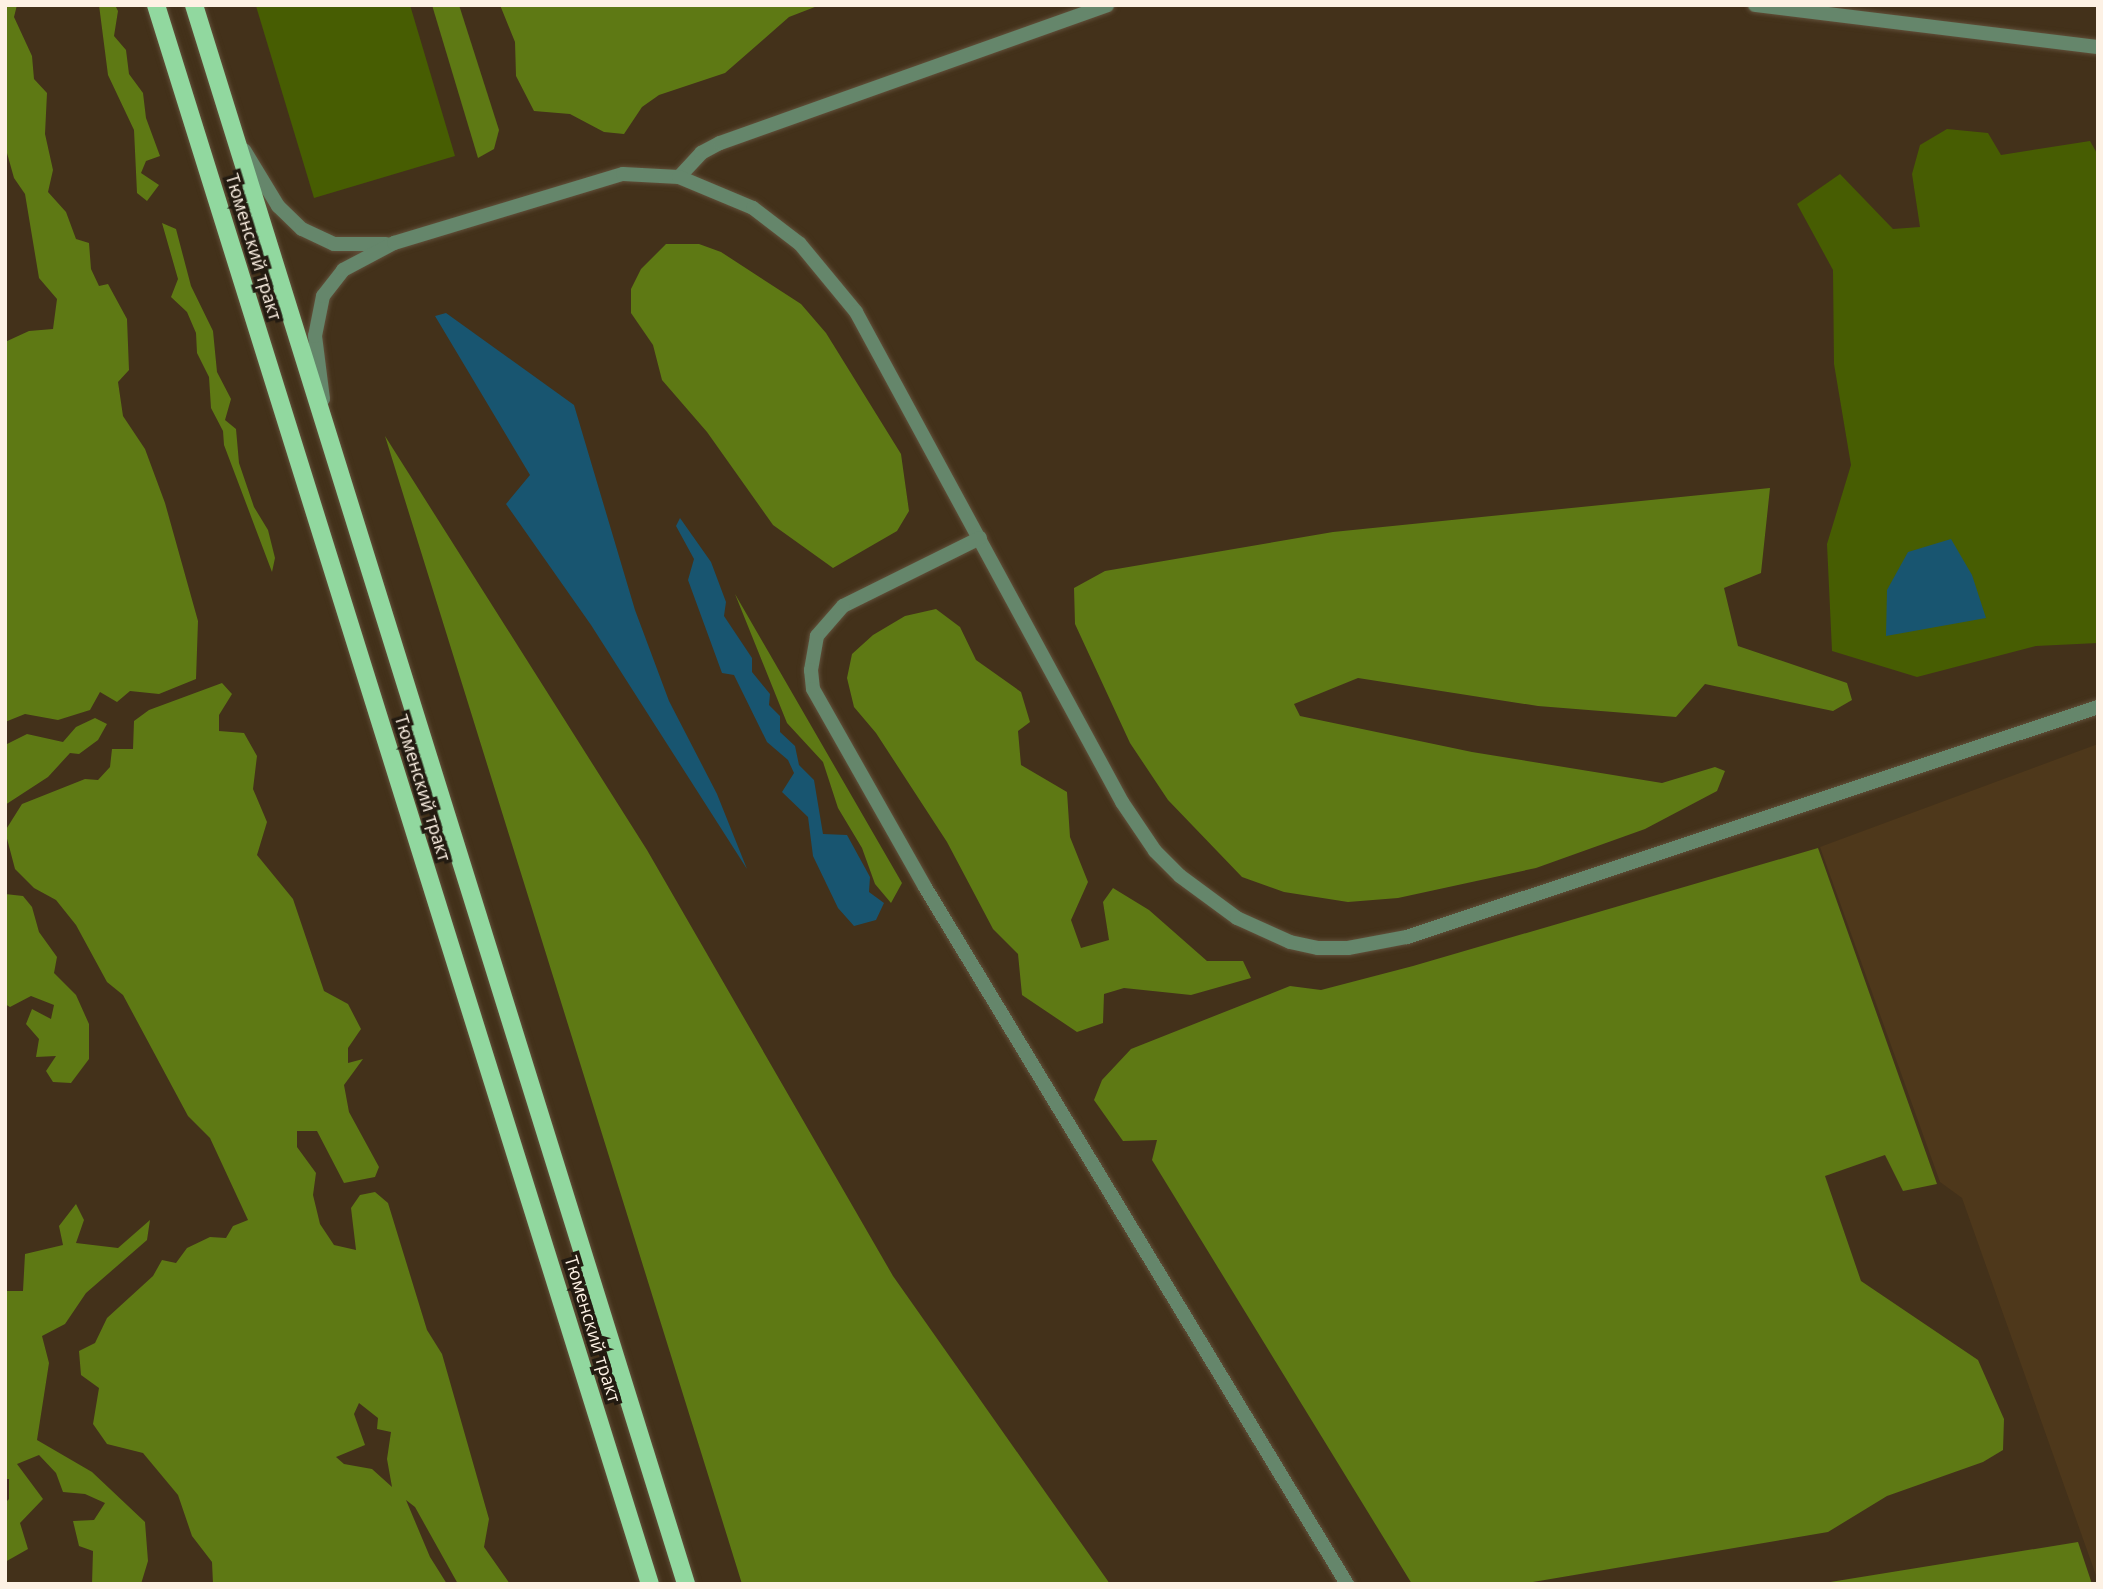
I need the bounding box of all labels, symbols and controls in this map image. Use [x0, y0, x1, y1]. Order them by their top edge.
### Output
street label: Тюменский тракт [221, 171, 287, 323]
street label: Тюменский тракт [390, 712, 456, 864]
street label: Тюменский тракт [560, 1253, 626, 1405]

